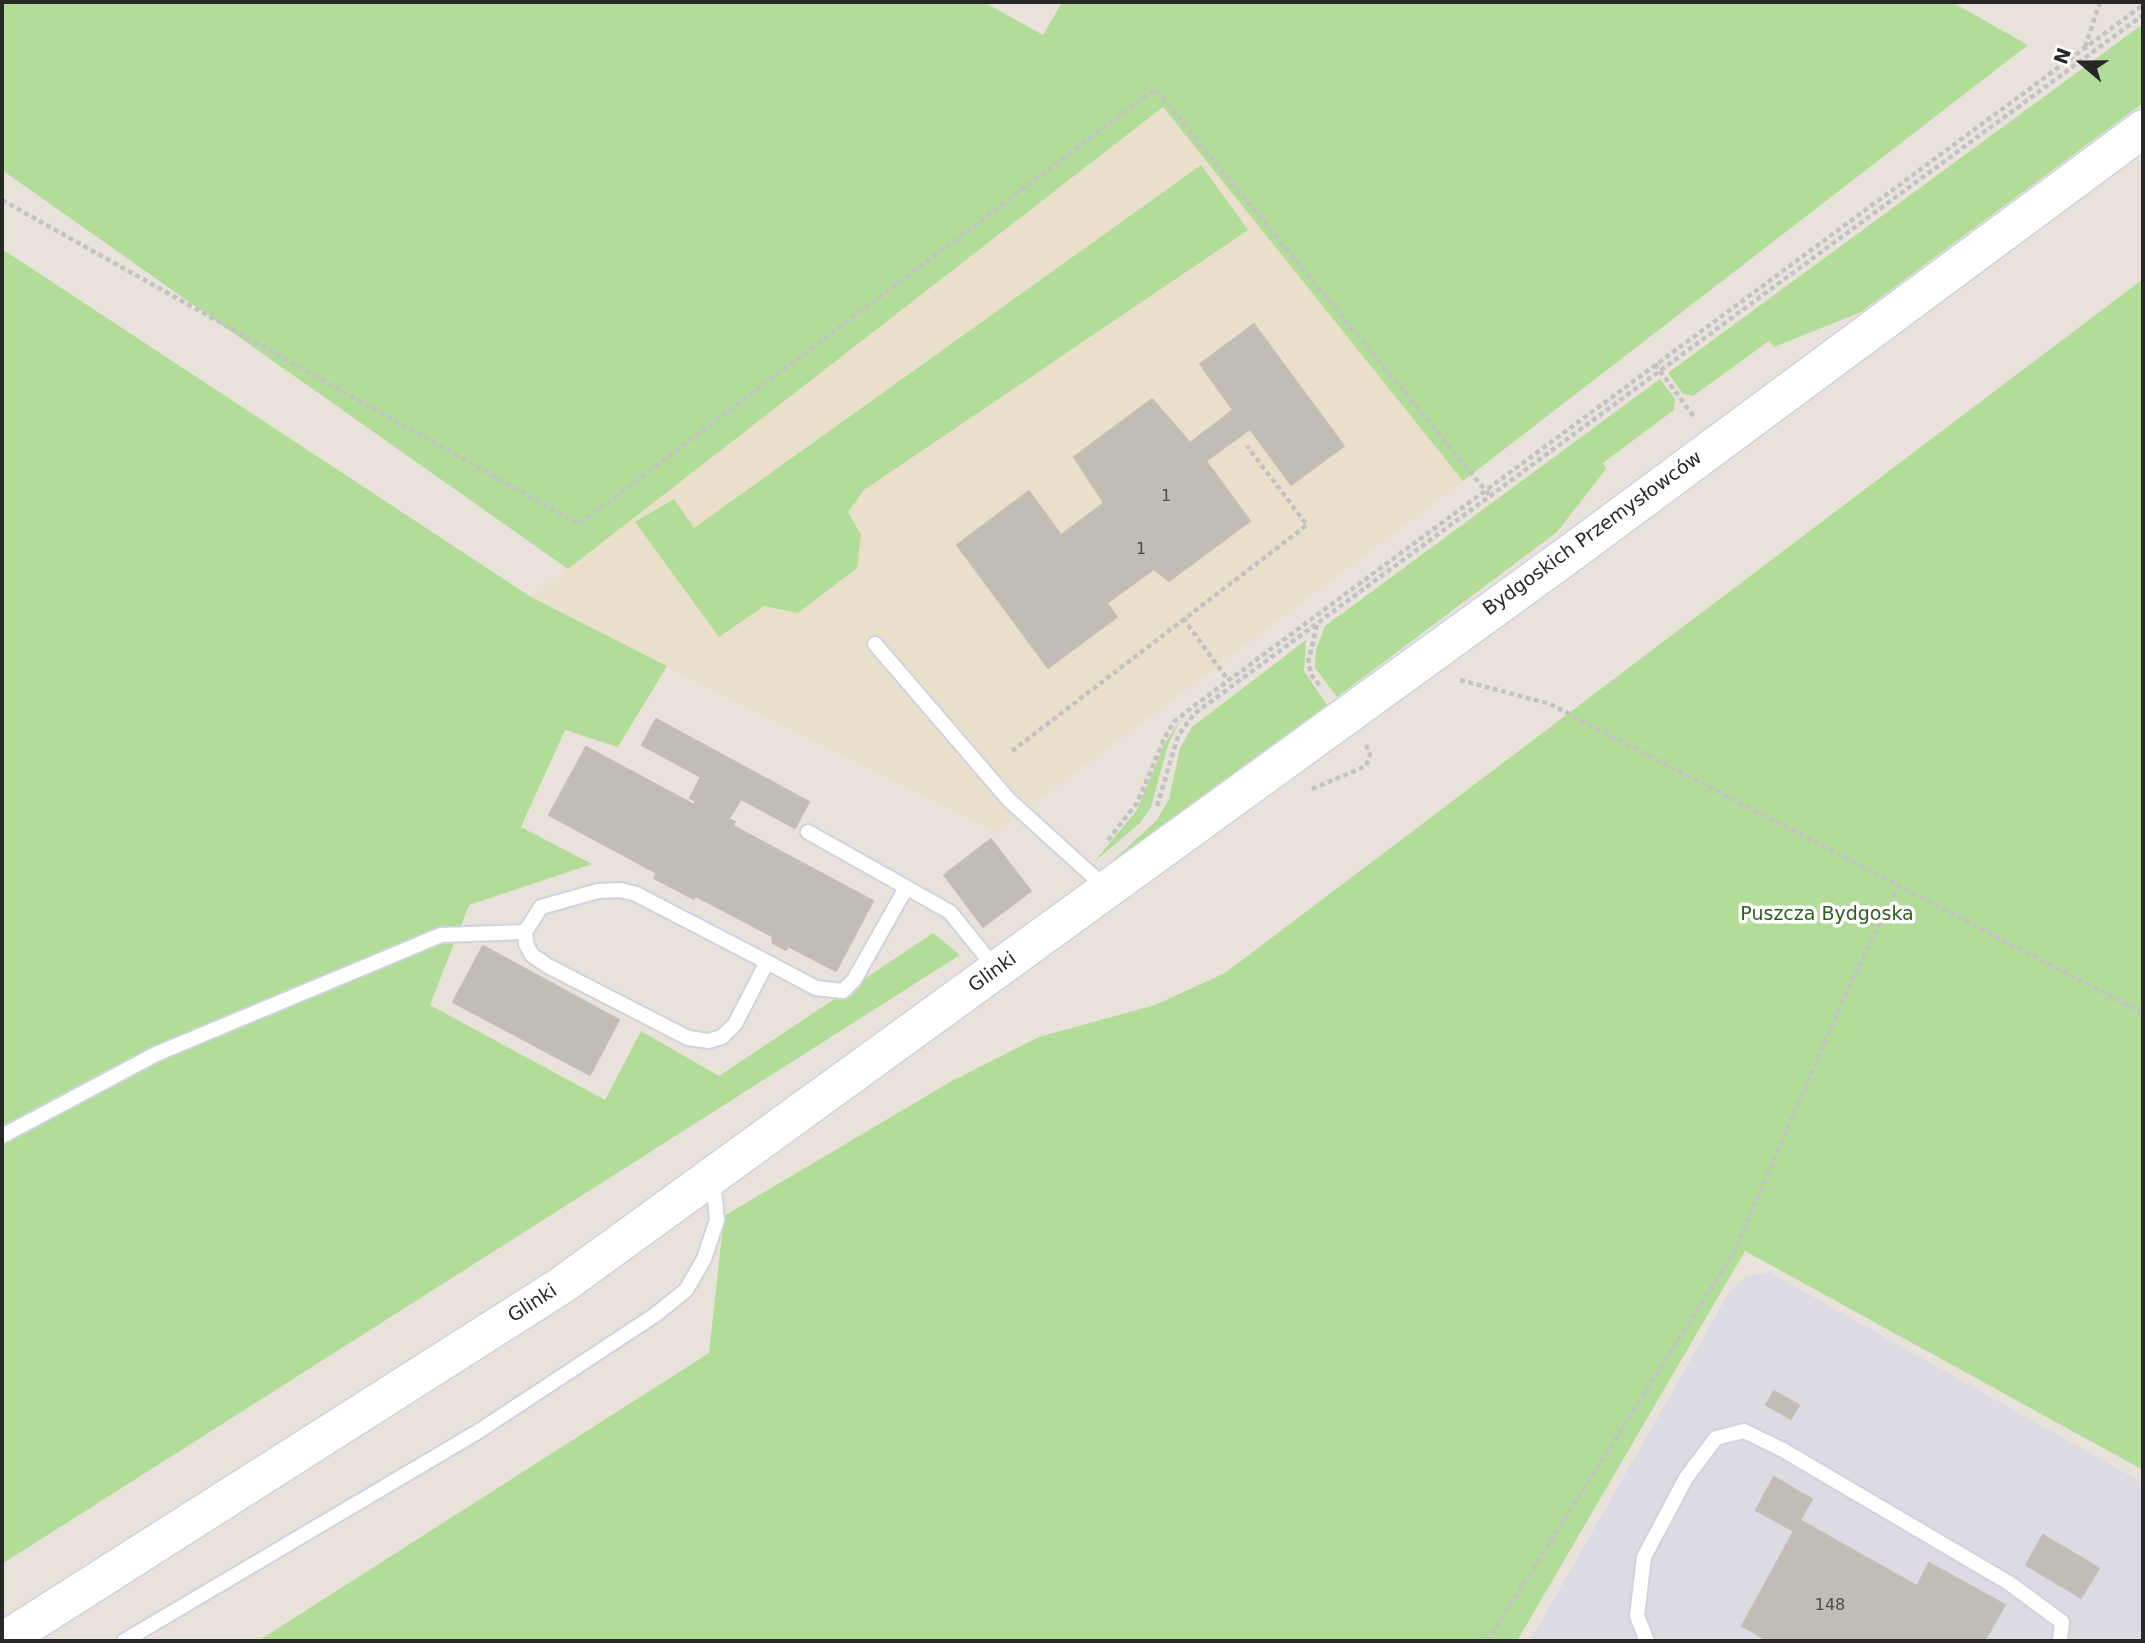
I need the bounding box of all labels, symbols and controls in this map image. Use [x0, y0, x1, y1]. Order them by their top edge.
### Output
north arrow [2047, 28, 2117, 98]
text: N [2049, 45, 2075, 67]
street label: Bydgoskich Przemysłowców [1479, 447, 1707, 621]
house number: 1 [1161, 487, 1171, 507]
house number: 1 [1136, 540, 1146, 560]
park label: Puszcza Bydgoska [1740, 904, 1914, 926]
street label: Glinki [965, 948, 1021, 998]
street label: Glinki [504, 1280, 562, 1328]
house number: 148 [1815, 1596, 1845, 1616]

